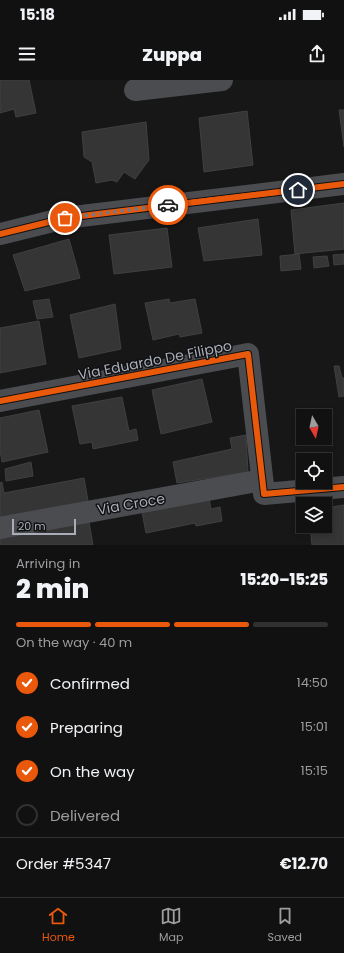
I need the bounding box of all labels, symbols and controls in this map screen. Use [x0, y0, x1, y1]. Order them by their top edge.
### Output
text: 15:18 [20, 4, 55, 25]
text: Zuppa [142, 42, 202, 67]
icon: menu [16, 43, 38, 65]
icon: share [306, 43, 328, 65]
pin [281, 173, 315, 207]
icon: home [287, 179, 309, 201]
courier [148, 185, 188, 225]
icon: car [157, 194, 179, 216]
pin [48, 201, 82, 235]
icon: bag [54, 207, 76, 229]
street label: Via Eduardo De Filippo [76, 335, 234, 385]
north arrow [296, 409, 332, 445]
map controls [296, 409, 332, 533]
button: locate [296, 453, 332, 489]
street label: Via Croce [96, 488, 167, 520]
button: layers [296, 497, 332, 533]
scale bar [12, 517, 76, 536]
text: 20 m [18, 518, 46, 534]
text: Arriving in [16, 554, 80, 573]
text: 15:20–15:25 [241, 569, 328, 590]
text: 2 min [16, 571, 89, 607]
text: On the way · 40 m [16, 633, 132, 652]
icon: check [16, 672, 38, 694]
text: Confirmed [50, 673, 130, 694]
text: 14:50 [297, 673, 328, 692]
icon: check [16, 716, 38, 738]
text: Preparing [50, 717, 123, 738]
text: 15:01 [301, 717, 328, 736]
icon: check [16, 760, 38, 782]
text: On the way [50, 761, 135, 782]
text: 15:15 [301, 761, 328, 780]
text: Delivered [50, 805, 120, 826]
text: Order #5347 [16, 853, 111, 874]
text: €12.70 [280, 853, 328, 874]
tab: Home [42, 905, 75, 946]
tab: Map [159, 905, 183, 946]
tab: Saved [268, 905, 302, 946]

